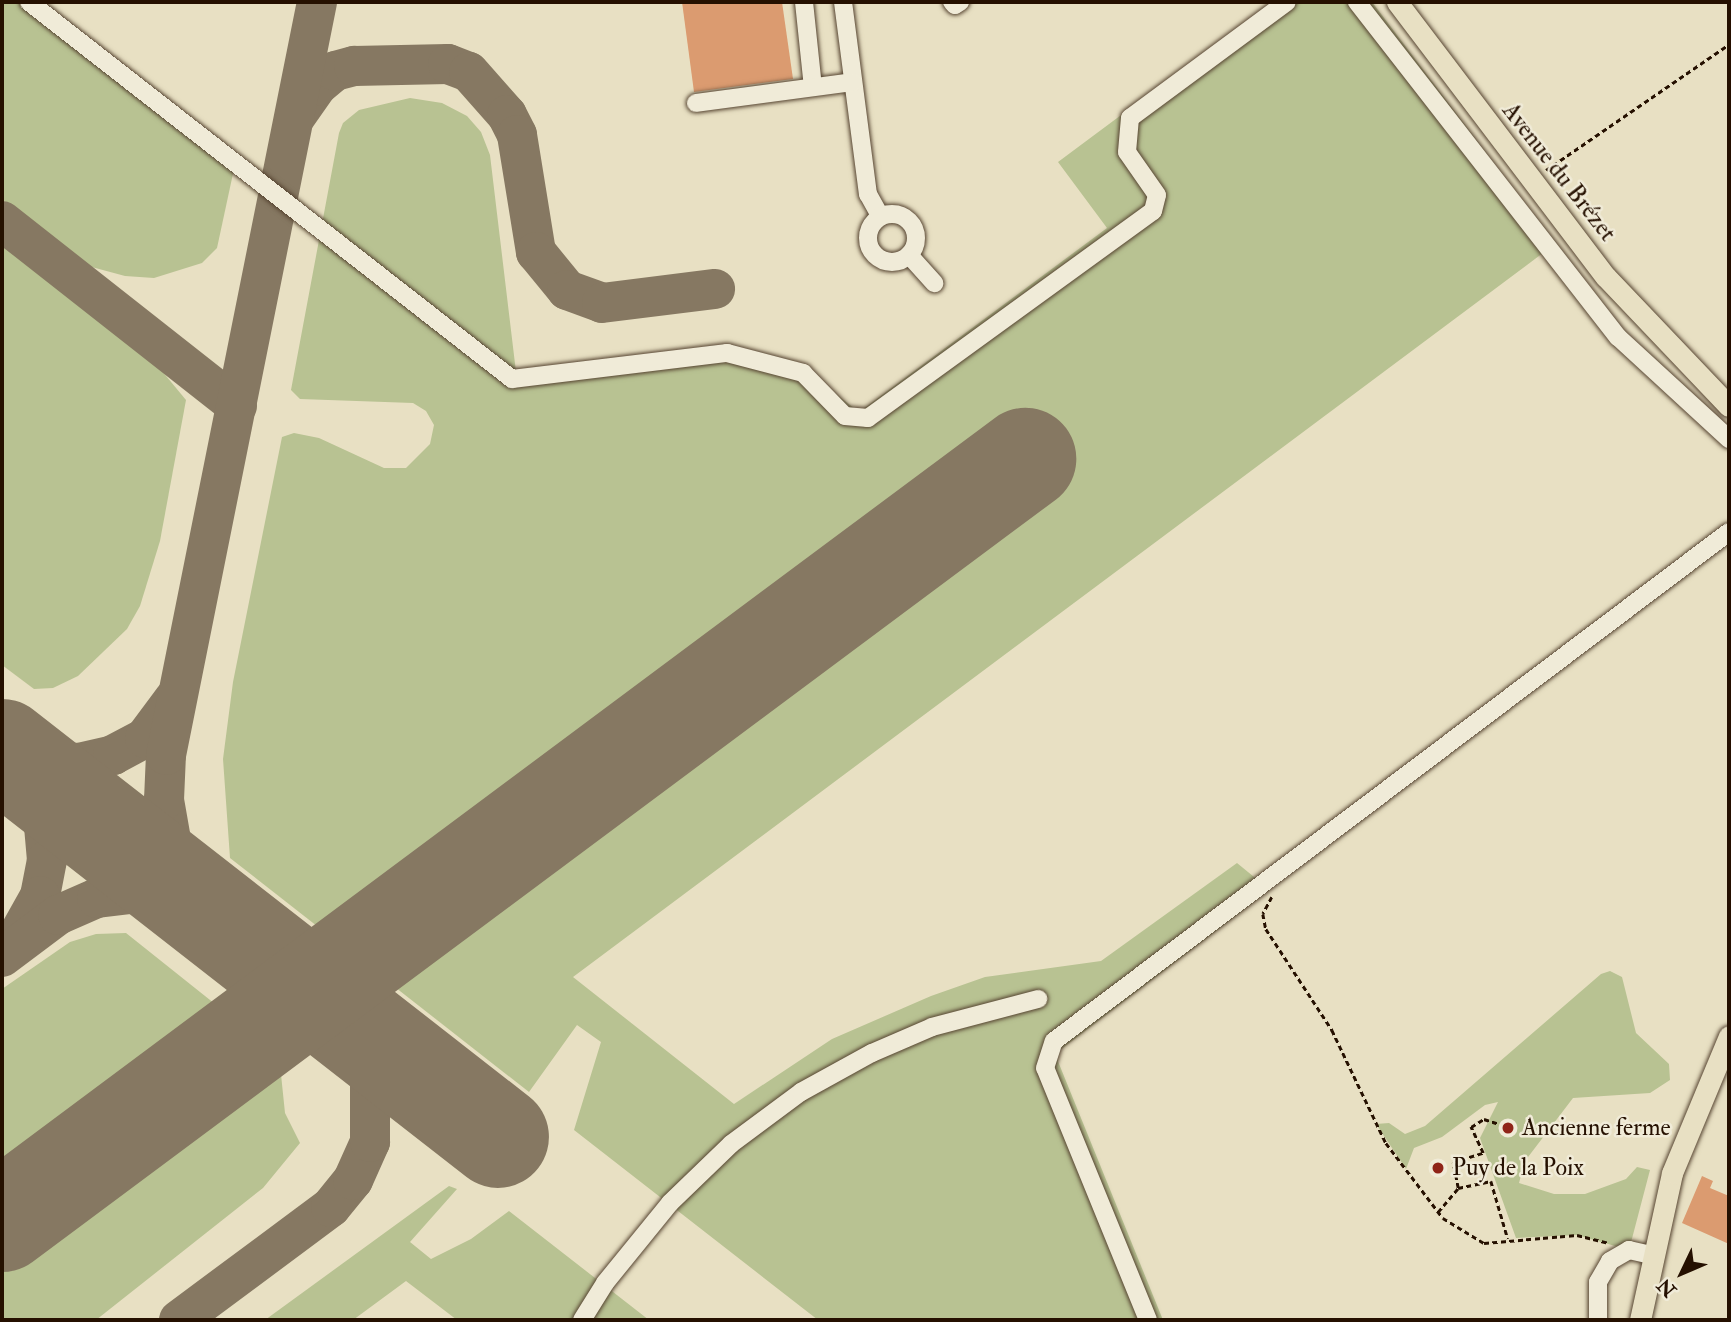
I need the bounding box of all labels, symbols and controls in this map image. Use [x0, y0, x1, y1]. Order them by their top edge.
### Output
street label: Avenue du Brézet [1496, 97, 1622, 247]
place label: Ancienne ferme [1522, 1114, 1671, 1142]
marker: Ancienne ferme [1500, 1120, 1516, 1136]
place label: Puy de la Poix [1452, 1154, 1584, 1182]
marker: Puy de la Poix [1430, 1160, 1446, 1176]
north arrow [1647, 1238, 1717, 1308]
text: N [1652, 1273, 1681, 1302]

